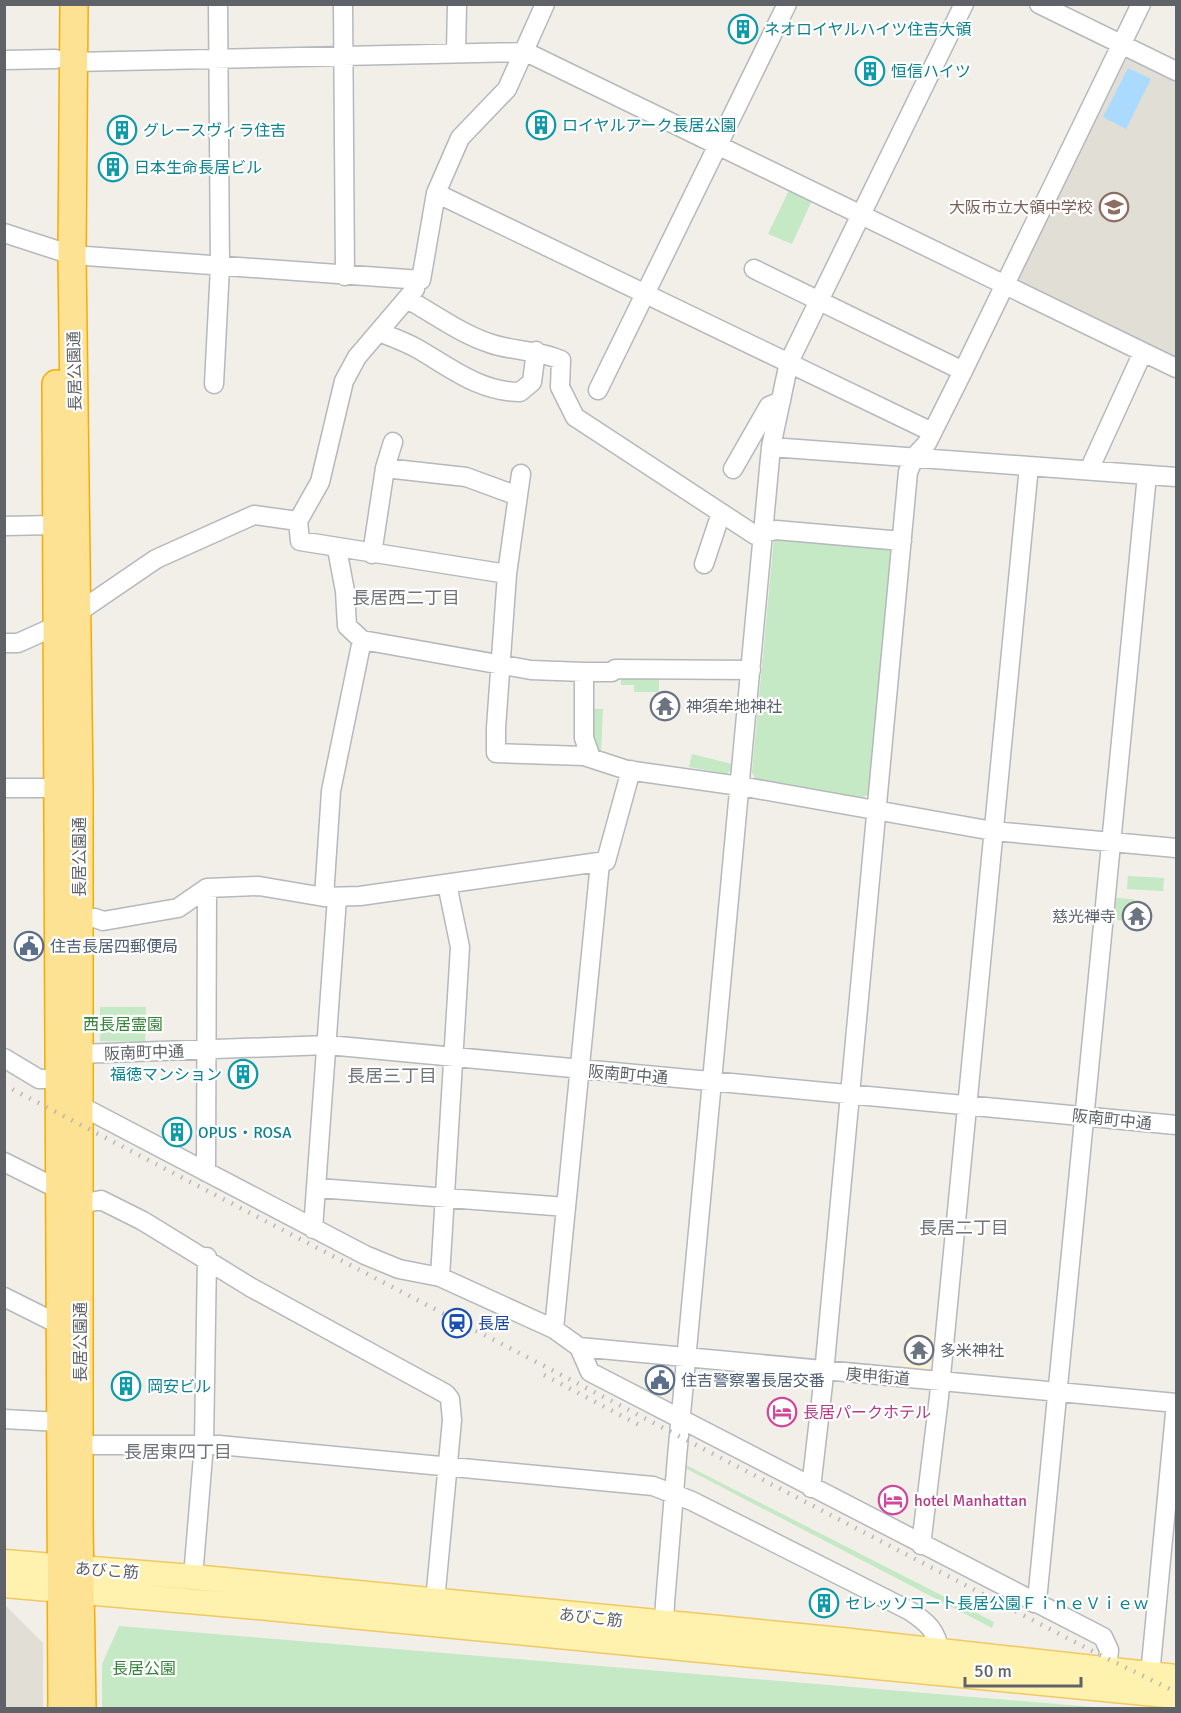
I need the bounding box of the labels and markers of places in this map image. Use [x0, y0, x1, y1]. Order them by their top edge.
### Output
building icon: ネオロイヤルハイツ住吉大領 [727, 13, 759, 45]
place label: ネオロイヤルハイツ住吉大領 [764, 20, 971, 40]
building icon: 恒信ハイツ [854, 55, 886, 87]
place label: 恒信ハイツ [891, 62, 971, 82]
building icon: ロイヤルアーク長居公園 [525, 109, 557, 141]
building icon: グレースヴィラ住吉 [106, 114, 138, 146]
place label: ロイヤルアーク長居公園 [562, 116, 737, 136]
place label: グレースヴィラ住吉 [143, 121, 286, 141]
building icon: 日本生命長居ビル [97, 151, 129, 183]
place label: 日本生命長居ビル [134, 158, 262, 178]
school or university icon: 大阪市立大領中学校 [1098, 191, 1130, 223]
place label: 大阪市立大領中学校 [949, 198, 1093, 218]
temple icon: 神須牟地神社 [649, 690, 681, 722]
place label: 神須牟地神社 [686, 697, 782, 717]
temple icon: 慈光禅寺 [1121, 900, 1153, 932]
place label: 慈光禅寺 [1052, 907, 1116, 927]
public building icon: 住吉長居四郵便局 [13, 930, 45, 962]
place label: 住吉長居四郵便局 [50, 937, 178, 957]
building icon: 福徳マンション [227, 1058, 259, 1090]
place label: 福徳マンション [110, 1065, 222, 1085]
building icon: OPUS・ROSA [161, 1116, 193, 1148]
place label: OPUS・ROSA [198, 1123, 292, 1143]
station icon: 長居 [441, 1307, 473, 1339]
place label: 長居 [478, 1314, 510, 1334]
temple icon: 多米神社 [903, 1334, 935, 1366]
place label: 多米神社 [940, 1341, 1004, 1361]
public building icon: 住吉警察署長居交番 [644, 1364, 676, 1396]
building icon: 岡安ビル [110, 1370, 142, 1402]
place label: 住吉警察署長居交番 [681, 1371, 825, 1391]
place label: 岡安ビル [147, 1377, 211, 1397]
hotel icon: 長居パークホテル [766, 1396, 798, 1428]
place label: 長居パークホテル [803, 1403, 931, 1423]
hotel icon: hotel Manhattan [877, 1484, 909, 1516]
place label: hotel Manhattan [914, 1491, 1027, 1511]
building icon: セレッソコート長居公園ＦｉｎｅＶｉｅｗ [808, 1587, 840, 1619]
place label: セレッソコート長居公園ＦｉｎｅＶｉｅｗ [845, 1594, 1149, 1614]

